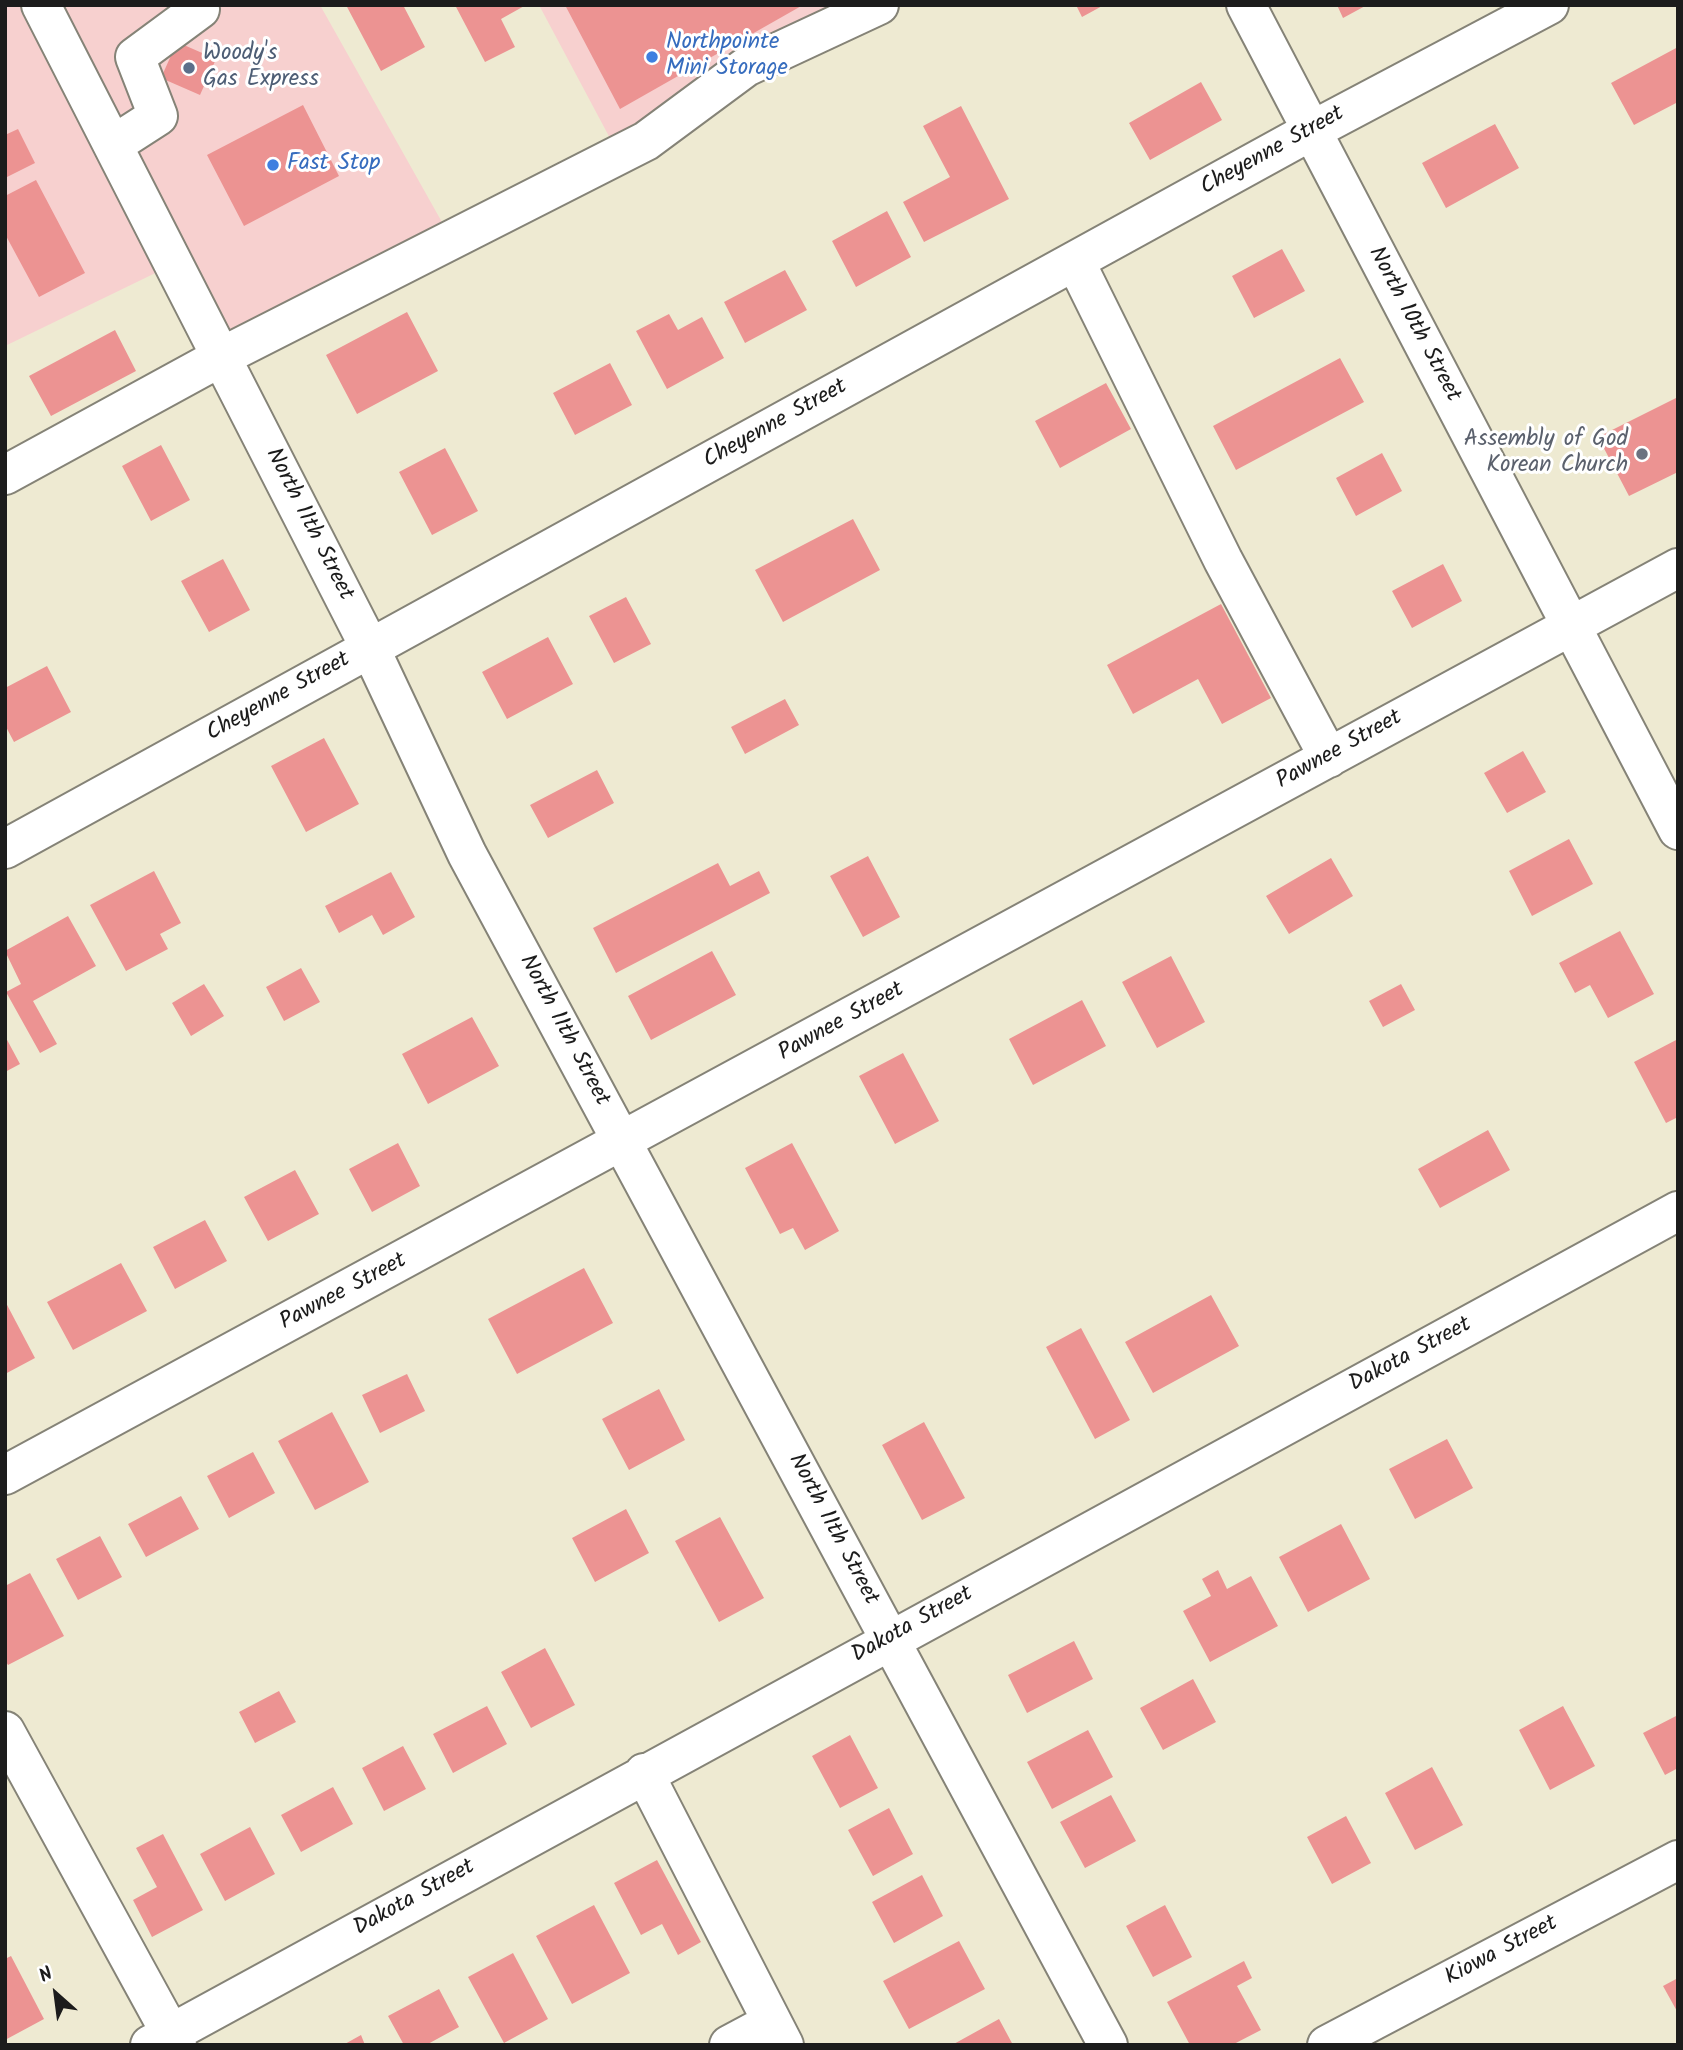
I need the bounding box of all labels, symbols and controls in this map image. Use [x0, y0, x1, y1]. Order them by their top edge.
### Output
place label: Northpointe Mini Storage [666, 30, 788, 84]
place label: Woody's Gas Express [203, 41, 319, 95]
marker: Northpointe Mini Storage [644, 49, 660, 65]
marker: Woody's Gas Express [181, 60, 197, 76]
street label: Cheyenne Street [1196, 101, 1350, 203]
place label: Fast Stop [287, 151, 380, 179]
marker: Fast Stop [265, 157, 281, 173]
street label: North 10th Street [1361, 243, 1465, 407]
street label: Cheyenne Street [699, 374, 853, 476]
place label: Assembly of God Korean Church [1464, 427, 1628, 481]
street label: North 11th Street [258, 444, 358, 606]
marker: Assembly of God Korean Church [1634, 446, 1650, 462]
street label: Cheyenne Street [202, 647, 356, 749]
street label: Pawnee Street [1272, 705, 1408, 797]
street label: North 11th Street [512, 951, 614, 1111]
street label: Pawnee Street [774, 977, 910, 1069]
street label: Pawnee Street [276, 1248, 412, 1338]
street label: Dakota Street [1345, 1312, 1477, 1400]
street label: North 11th Street [781, 1450, 883, 1610]
street label: Dakota Street [848, 1581, 978, 1671]
street label: Dakota Street [350, 1854, 480, 1944]
street label: Kiowa Street [1441, 1911, 1563, 1993]
north arrow [21, 1959, 91, 2029]
text: N [34, 1959, 58, 1992]

